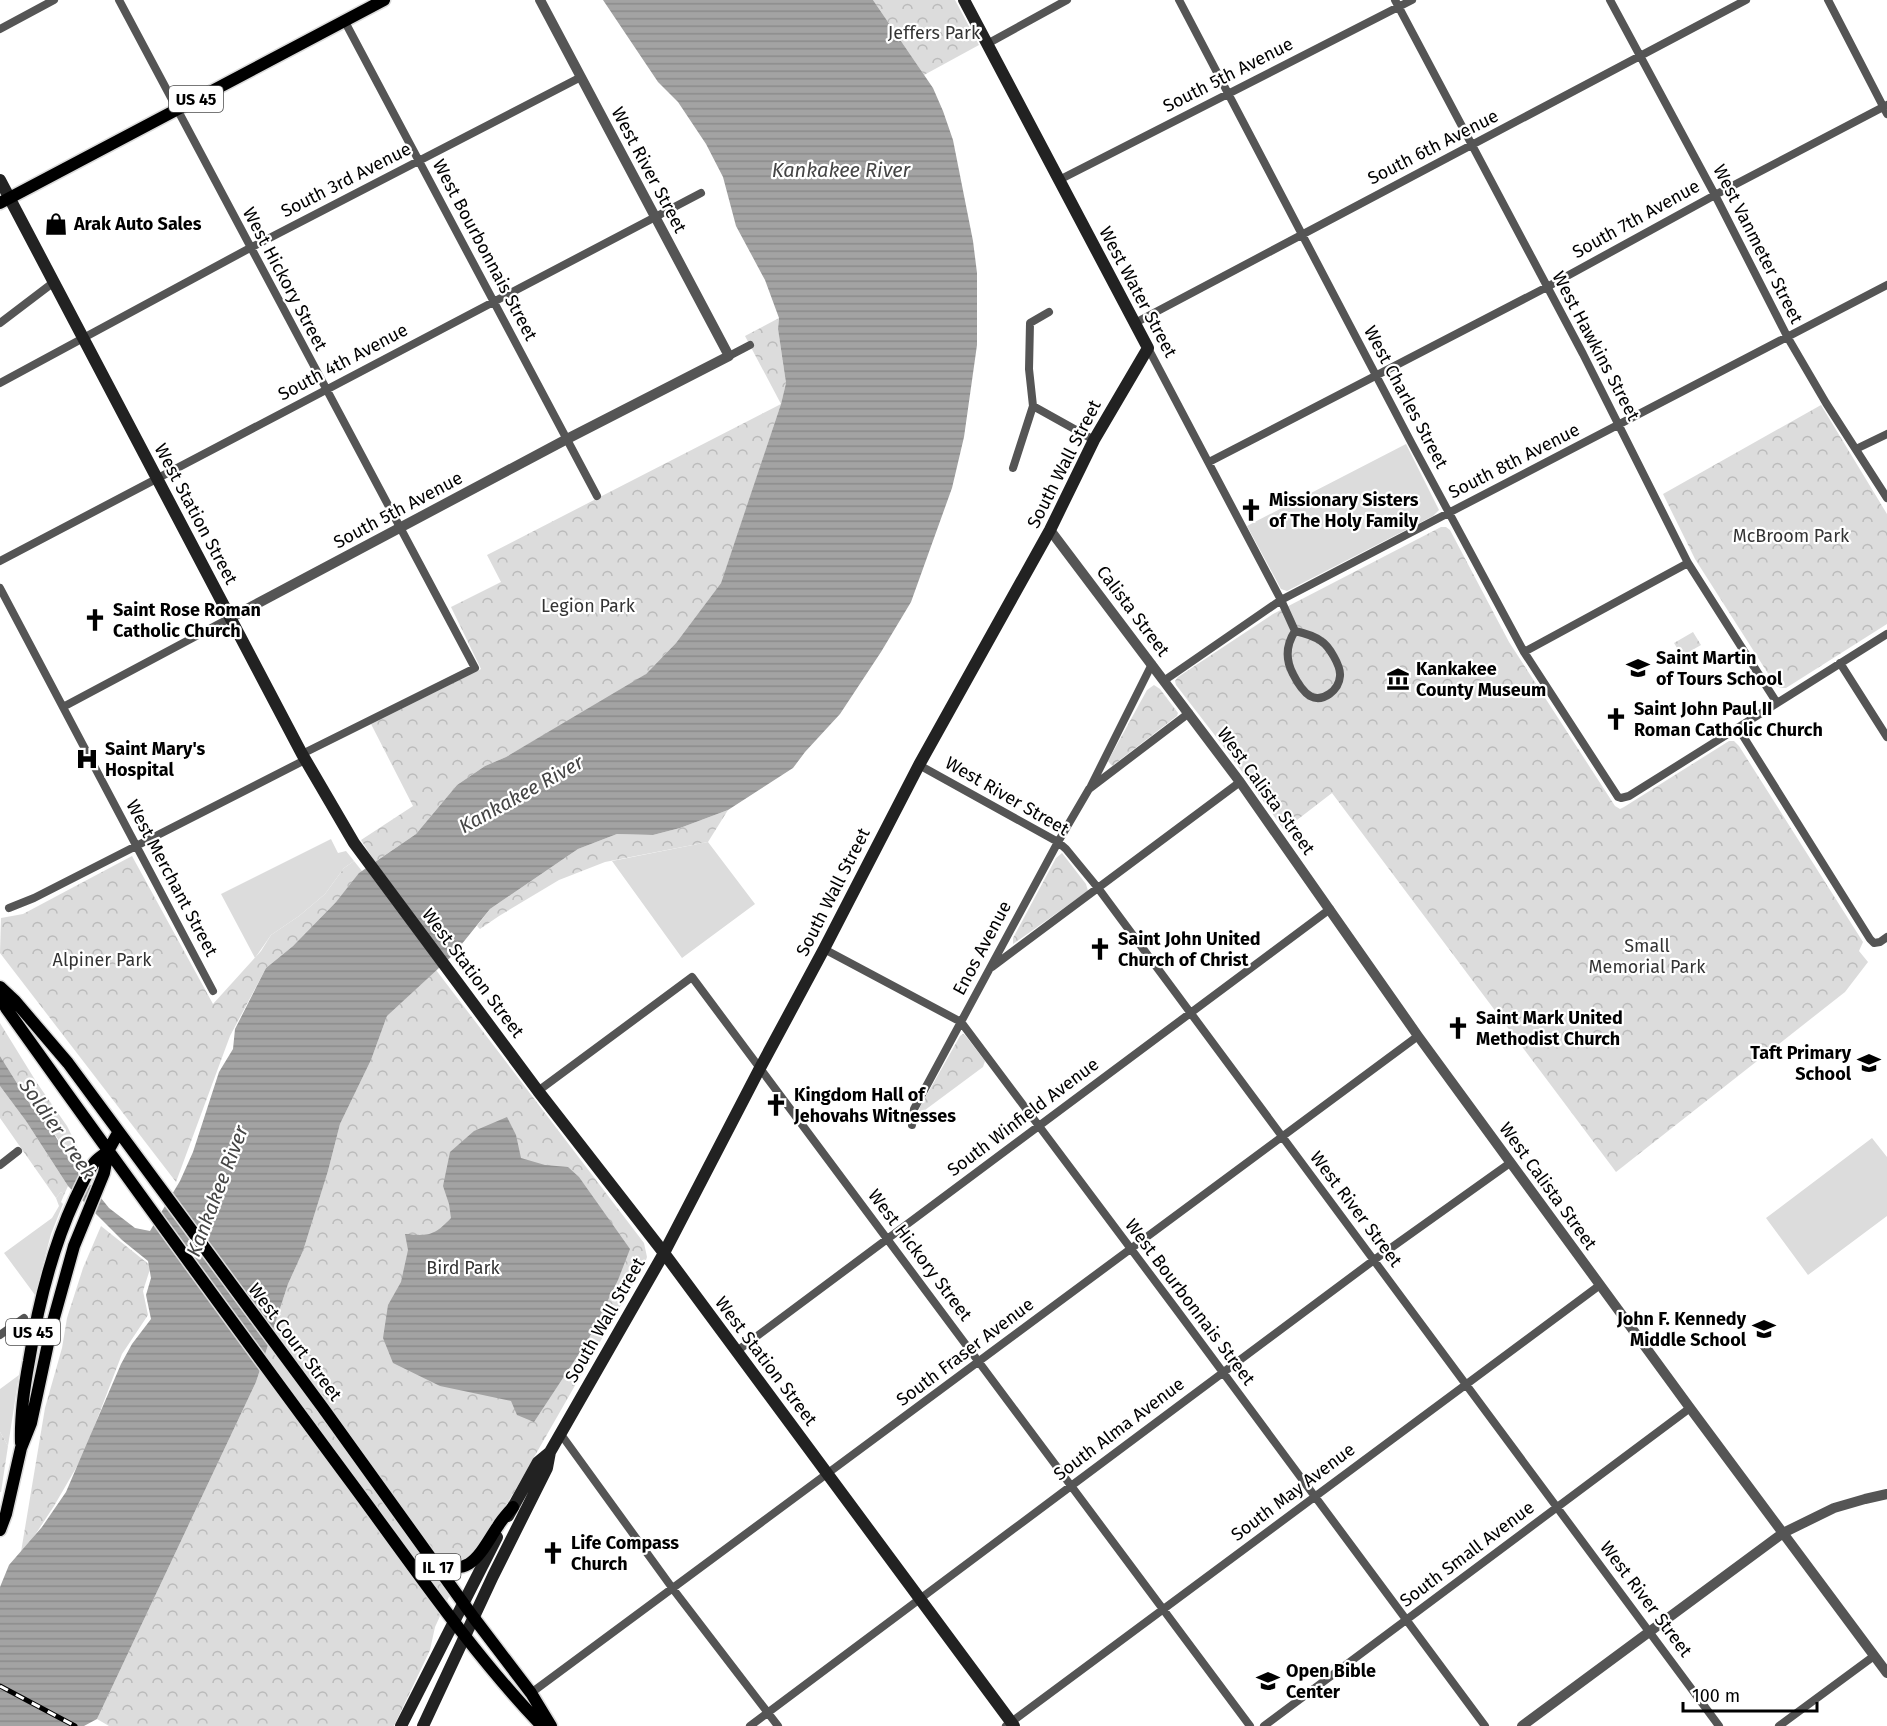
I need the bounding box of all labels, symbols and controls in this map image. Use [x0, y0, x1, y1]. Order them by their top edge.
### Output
park label: Jeffers Park [888, 22, 981, 44]
street label: South 5th Avenue [1159, 33, 1297, 117]
road number: US 45 [169, 86, 223, 112]
street label: West River Street [607, 103, 692, 237]
street label: South 6th Avenue [1364, 105, 1502, 189]
street label: South 3rd Avenue [277, 138, 415, 222]
street label: West Bourbonnais Street [428, 156, 542, 345]
water label: Kankakee River [772, 158, 912, 182]
street label: West Vanmeter Street [1708, 161, 1808, 328]
street label: South 7th Avenue [1568, 175, 1704, 263]
street label: West Hickory Street [238, 204, 332, 355]
shop icon: Arak Auto Sales [43, 211, 69, 237]
place label: Arak Auto Sales [73, 213, 202, 235]
street label: West Water Street [1094, 223, 1182, 362]
street label: West Hawkins Street [1547, 268, 1645, 425]
street label: South 4th Avenue [274, 319, 412, 405]
street label: West Charles Street [1359, 322, 1453, 473]
street label: South Wall Street [1022, 396, 1106, 532]
street label: South 8th Avenue [1445, 418, 1583, 504]
street label: West Station Street [150, 440, 243, 589]
street label: South 5th Avenue [330, 467, 466, 553]
place label: Missionary Sisters of The Holy Family [1269, 489, 1419, 532]
church icon: Missionary Sisters of The Holy Family [1238, 497, 1264, 523]
park label: McBroom Park [1733, 525, 1850, 547]
street label: Calista Street [1092, 561, 1175, 661]
park label: Legion Park [541, 595, 636, 617]
place label: Saint Rose Roman Catholic Church [113, 599, 261, 642]
church icon: Saint Rose Roman Catholic Church [82, 607, 108, 633]
place label: Saint Martin of Tours School [1656, 647, 1783, 690]
school or university icon: Saint Martin of Tours School [1625, 655, 1651, 681]
place label: Kankakee County Museum [1416, 658, 1546, 701]
museum icon: Kankakee County Museum [1385, 666, 1411, 692]
place label: Saint John Paul II Roman Catholic Church [1634, 698, 1823, 741]
church icon: Saint John Paul II Roman Catholic Church [1603, 706, 1629, 732]
street label: West Calista Street [1212, 723, 1320, 859]
place label: Saint Mary's Hospital [105, 738, 205, 781]
hospital icon: Saint Mary's Hospital [74, 746, 100, 772]
water label: Kankakee River [455, 749, 589, 838]
street label: West River Street [941, 752, 1073, 841]
street label: West Merchant Street [121, 796, 223, 960]
street label: South Wall Street [791, 824, 875, 960]
street label: Enos Avenue [948, 897, 1016, 999]
street label: West Station Street [417, 904, 529, 1042]
place label: Saint John United Church of Christ [1118, 928, 1261, 971]
park label: Small Memorial Park [1589, 935, 1706, 978]
church icon: Saint John United Church of Christ [1087, 936, 1113, 962]
park label: Alpiner Park [53, 949, 152, 971]
place label: Saint Mark United Methodist Church [1476, 1007, 1623, 1050]
church icon: Saint Mark United Methodist Church [1445, 1015, 1471, 1041]
place label: Taft Primary School [1750, 1042, 1852, 1085]
school or university icon: Taft Primary School [1856, 1050, 1882, 1076]
street label: South Winfield Avenue [943, 1053, 1103, 1181]
water label: Soldier Creek [14, 1073, 102, 1184]
place label: Kingdom Hall of Jehovahs Witnesses [793, 1084, 956, 1127]
church icon: Kingdom Hall of Jehovahs Witnesses [763, 1092, 789, 1118]
street label: West Calista Street [1494, 1118, 1602, 1254]
water label: Kankakee River [181, 1121, 254, 1260]
street label: West River Street [1305, 1147, 1407, 1272]
street label: West Hickory Street [863, 1185, 977, 1326]
street label: West Bourbonnais Street [1120, 1215, 1260, 1390]
street label: South Wall Street [560, 1253, 650, 1386]
park label: Bird Park [426, 1257, 500, 1279]
street label: West Court Street [244, 1279, 347, 1406]
street label: West Station Street [710, 1292, 822, 1430]
street label: South Fraser Avenue [892, 1293, 1038, 1411]
place label: John F. Kennedy Middle School [1616, 1308, 1747, 1351]
school or university icon: John F. Kennedy Middle School [1751, 1316, 1777, 1342]
road number: US 45 [6, 1319, 60, 1345]
street label: South Alma Avenue [1049, 1373, 1189, 1485]
street label: South May Avenue [1227, 1438, 1359, 1546]
street label: South Small Avenue [1395, 1496, 1539, 1612]
place label: Life Compass Church [571, 1532, 679, 1575]
street label: West River Street [1595, 1537, 1697, 1662]
church icon: Life Compass Church [540, 1540, 566, 1566]
road number: IL 17 [416, 1554, 460, 1580]
place label: Open Bible Center [1286, 1660, 1376, 1703]
school or university icon: Open Bible Center [1255, 1668, 1281, 1694]
scale bar [1683, 1675, 1816, 1713]
text: 100 m [1692, 1685, 1740, 1707]

